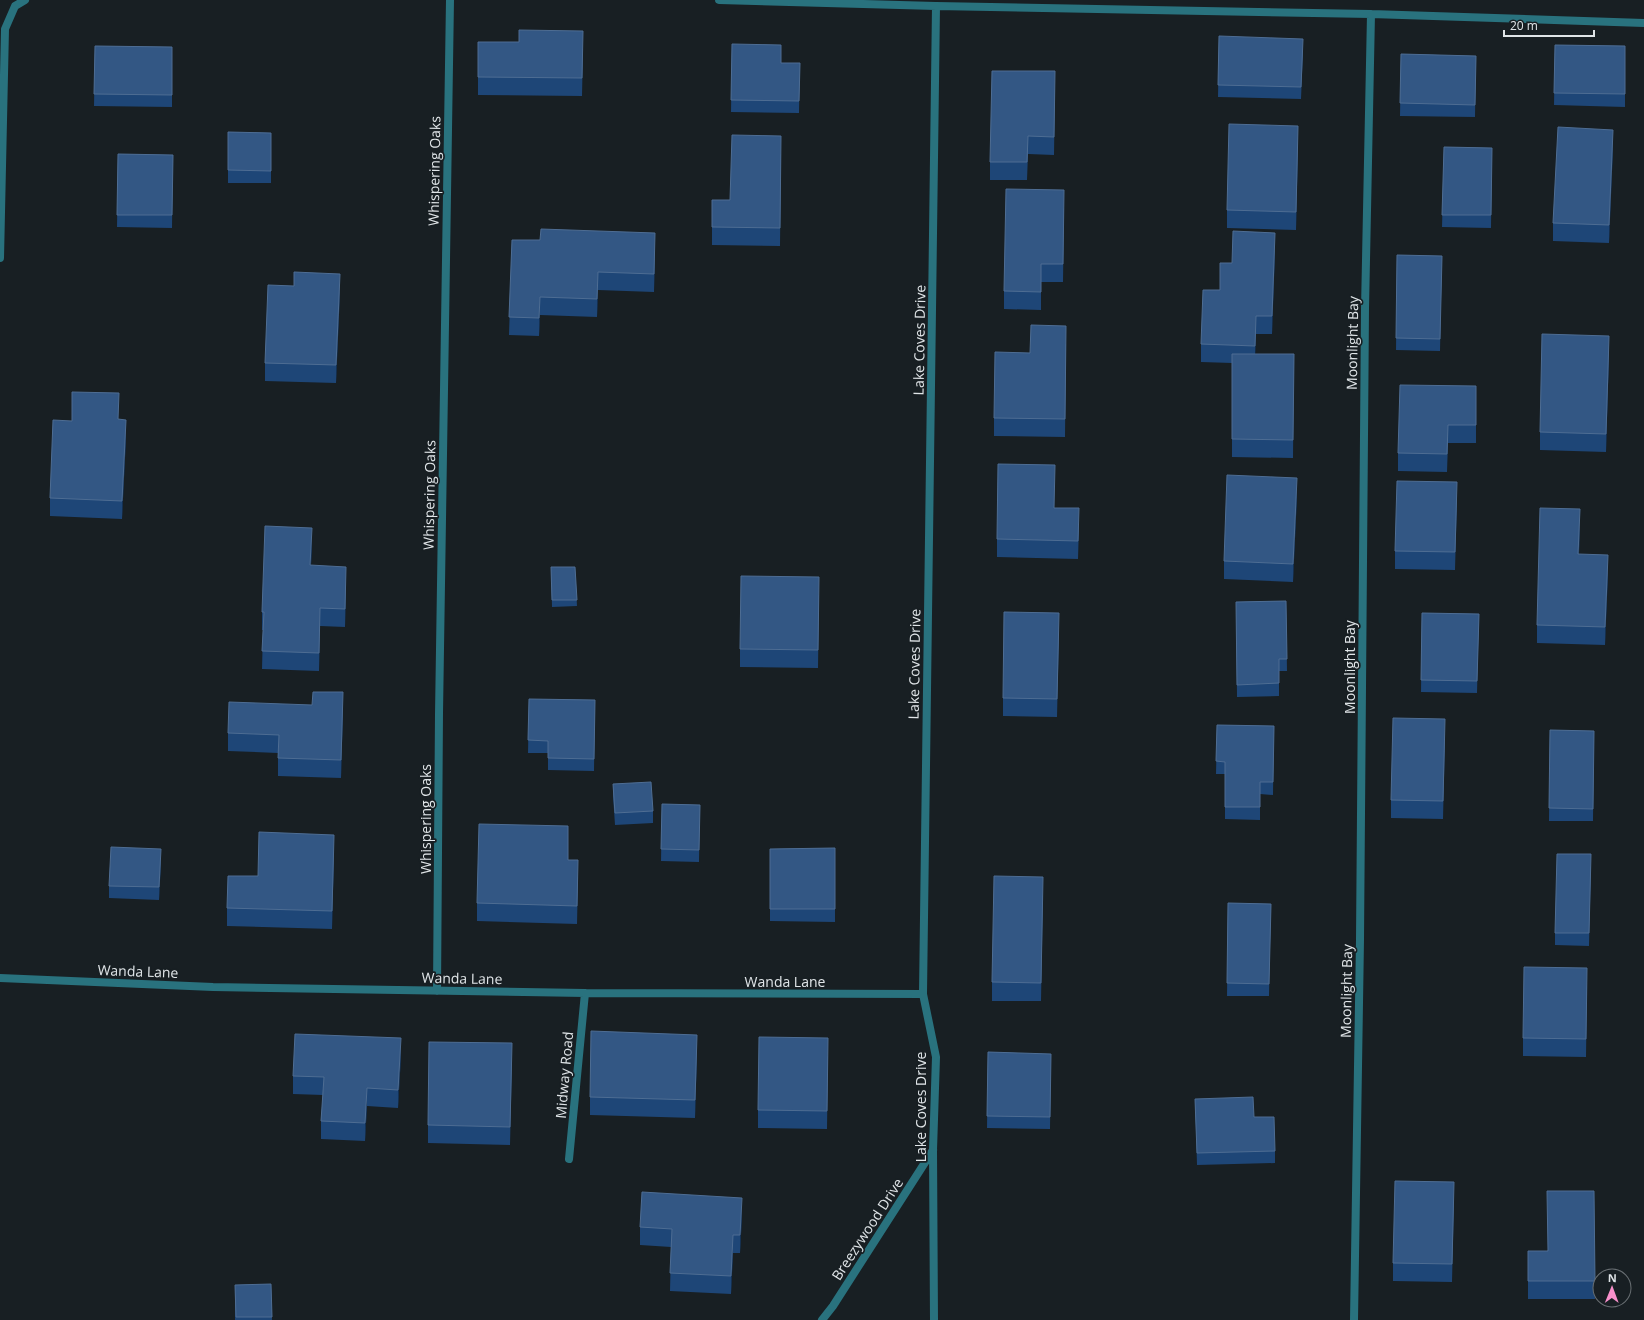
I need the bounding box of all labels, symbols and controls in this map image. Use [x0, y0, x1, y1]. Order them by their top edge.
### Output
scale bar [1504, 12, 1594, 38]
text: 20 m [1510, 17, 1538, 34]
street label: Whispering Oaks [424, 116, 444, 226]
street label: Lake Coves Drive [909, 284, 929, 395]
street label: Moonlight Bay [1342, 295, 1362, 390]
street label: Whispering Oaks [419, 440, 439, 550]
street label: Lake Coves Drive [904, 608, 924, 719]
street label: Moonlight Bay [1340, 619, 1359, 714]
street label: Whispering Oaks [416, 764, 435, 874]
street label: Moonlight Bay [1336, 943, 1356, 1038]
street label: Wanda Lane [97, 960, 179, 982]
street label: Wanda Lane [421, 968, 503, 988]
street label: Wanda Lane [745, 972, 826, 991]
street label: Midway Road [551, 1031, 577, 1119]
street label: Lake Coves Drive [911, 1052, 930, 1162]
street label: Breezywood Drive [827, 1174, 907, 1284]
north arrow [1592, 1268, 1632, 1308]
text: N [1608, 1270, 1617, 1285]

